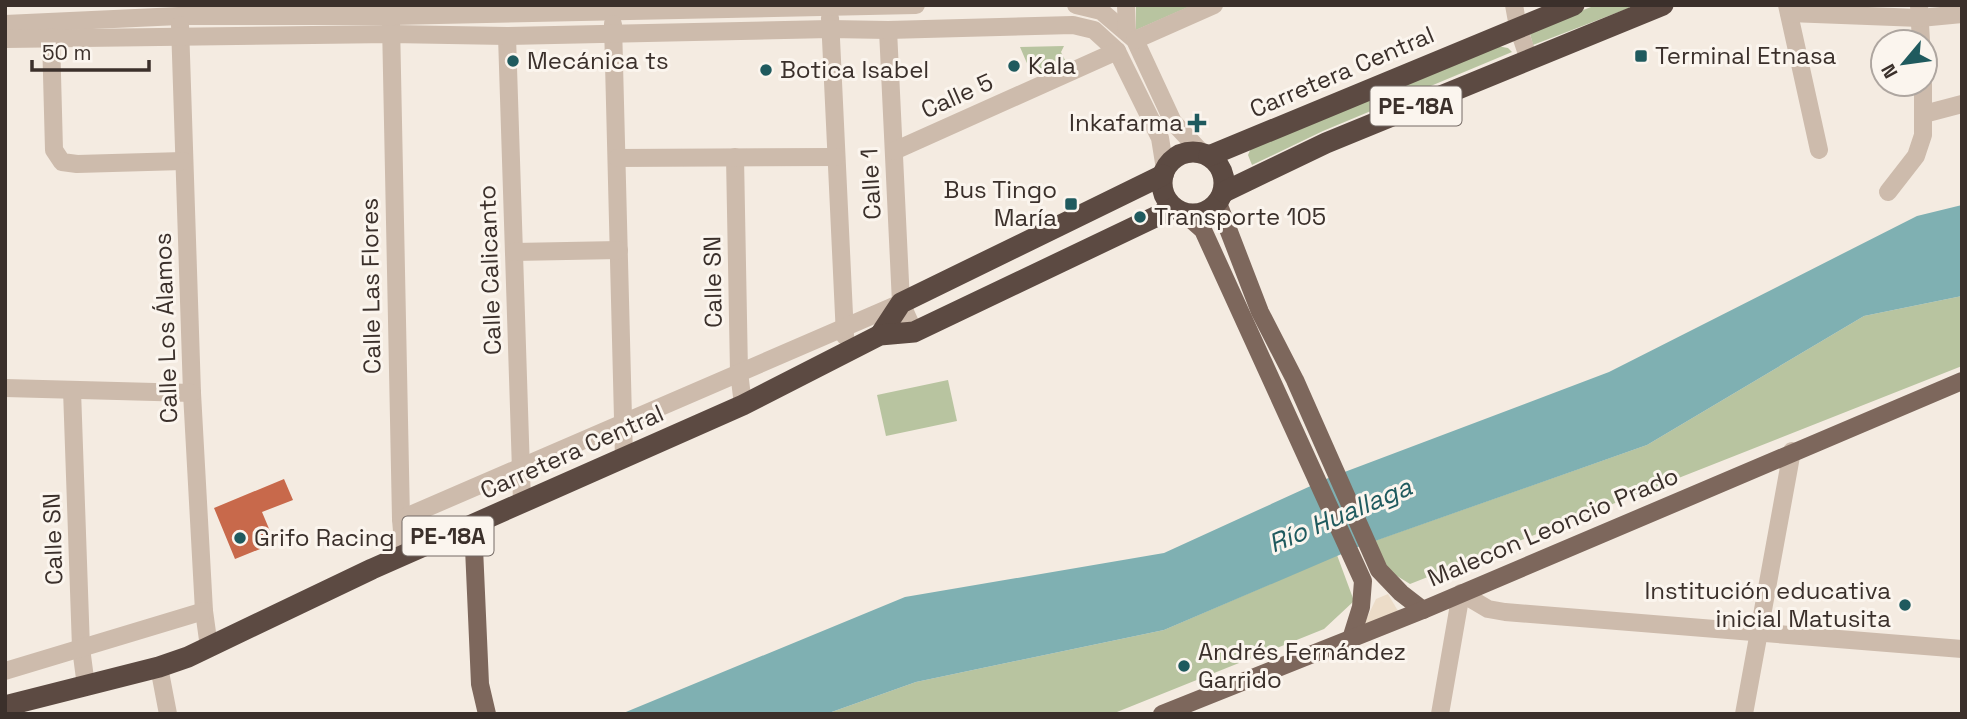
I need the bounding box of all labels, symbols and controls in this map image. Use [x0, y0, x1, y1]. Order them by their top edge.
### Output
street label: Carretera Central [1245, 19, 1439, 124]
scale bar [32, 28, 149, 72]
north arrow [1869, 28, 1939, 98]
text: 50 m [42, 39, 92, 66]
place label: Terminal Etnasa [1655, 40, 1837, 71]
place label: Mecánica ts [527, 45, 669, 76]
marker: Terminal Etnasa [1633, 48, 1649, 64]
place label: Kala [1028, 50, 1076, 81]
marker: Mecánica ts [505, 53, 521, 69]
place label: Botica Isabel [780, 54, 929, 85]
marker: Kala [1006, 58, 1022, 74]
text: N [1876, 59, 1904, 83]
marker: Botica Isabel [758, 62, 774, 78]
street label: Calle 5 [916, 66, 998, 125]
road number: PE-18A [1370, 86, 1462, 125]
place label: Inkafarma [1069, 107, 1183, 138]
marker: Inkafarma [1189, 115, 1205, 131]
street label: Calle 1 [853, 148, 888, 220]
place label: Bus Tingo María [944, 174, 1057, 233]
street label: Calle Calicanto [471, 184, 508, 356]
marker: Bus Tingo María [1063, 196, 1079, 212]
street label: Calle Las Flores [353, 198, 388, 374]
place label: Transporte 105 [1154, 201, 1326, 232]
marker: Transporte 105 [1132, 209, 1148, 225]
street label: Calle Los Álamos [147, 232, 184, 424]
street label: Calle SN [696, 236, 729, 328]
street label: Carretera Central [475, 397, 668, 506]
street label: Malecon Leoncio Prado [1423, 460, 1683, 593]
water label: Río Huallaga [1263, 469, 1418, 560]
street label: Calle SN [35, 493, 70, 586]
road number: PE-18A [402, 516, 494, 556]
place label: Grifo Racing [254, 522, 395, 553]
marker: Grifo Racing [232, 530, 248, 546]
place label: Institución educativa inicial Matusita [1644, 575, 1891, 634]
marker: Institución educativa inicial Matusita [1897, 597, 1913, 613]
place label: Andrés Fernández Garrido [1198, 636, 1406, 695]
marker: Andrés Fernández Garrido [1176, 658, 1192, 674]

